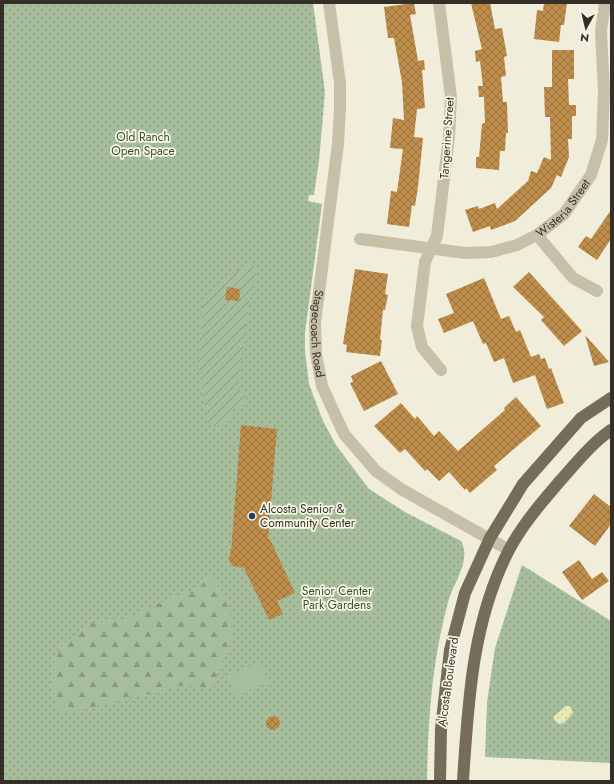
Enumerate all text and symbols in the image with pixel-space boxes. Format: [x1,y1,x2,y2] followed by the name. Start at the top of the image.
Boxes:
[566,8,606,48] north arrow
[579,29,590,46] text: N
[435,97,459,179] street label: Tangerine Street
[111,128,175,160] park label: Old Ranch Open Space
[532,175,595,242] street label: Wisteria Street
[306,289,329,379] street label: Stagecoach Road
[260,500,356,532] place label: Alcosta Senior & Community Center
[247,511,257,521] marker: Alcosta Senior & Community Center
[302,582,373,614] park label: Senior Center Park Gardens
[433,636,463,728] street label: Alcosta Boulevard

